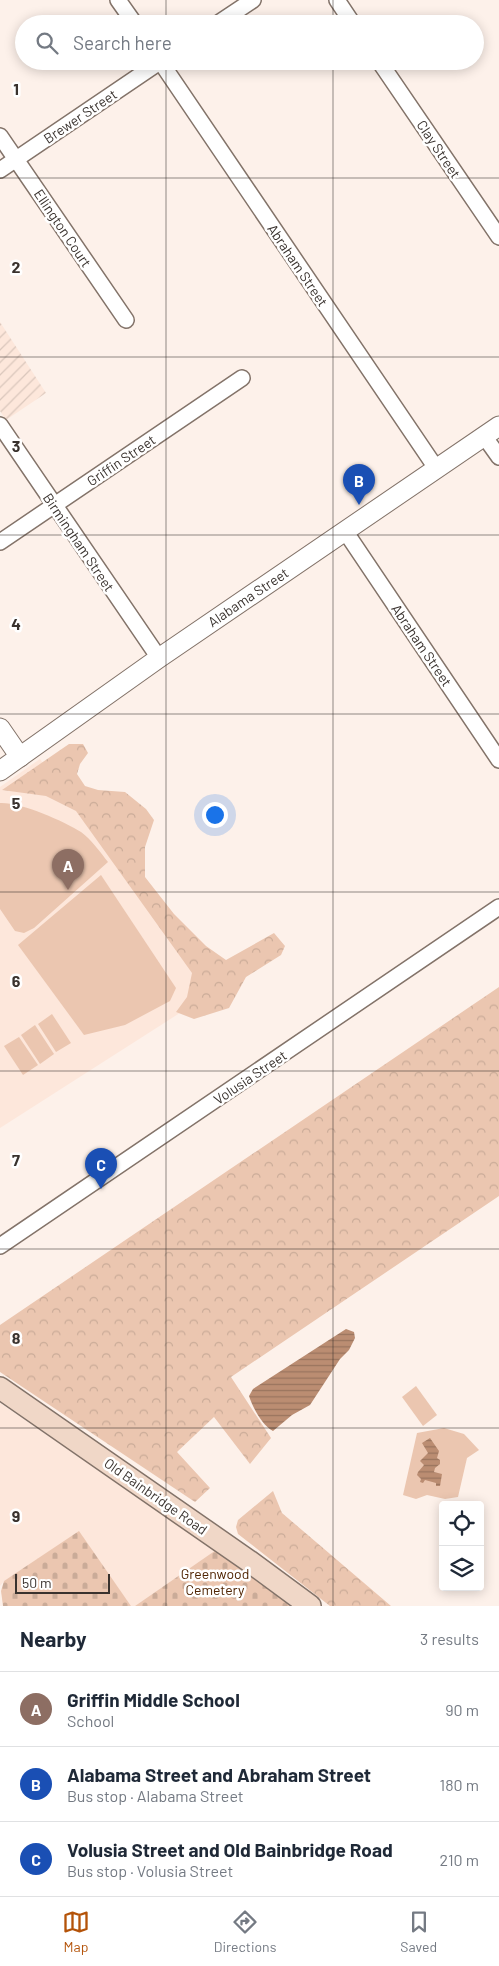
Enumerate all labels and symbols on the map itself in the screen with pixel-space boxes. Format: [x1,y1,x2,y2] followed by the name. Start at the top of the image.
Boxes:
[13,79,19,98] text: 1
[40,85,120,147] street label: Brewer Street
[413,117,465,181] street label: Clay Street
[31,186,95,270] street label: Ellington Court
[264,221,332,309] street label: Abraham Street
[12,257,21,276] text: 2
[84,431,158,489] street label: Griffin Street
[12,436,20,455] text: 3
[343,464,375,505] pin: B
[40,490,118,594] street label: Birmingham Street
[205,564,291,630] street label: Alabama Street
[388,601,456,689] street label: Abraham Street
[11,614,21,633] text: 4
[12,793,21,812] text: 5
[202,802,228,828] your location
[52,849,84,890] pin: A
[12,971,21,990] text: 6
[210,1046,290,1108] street label: Volusia Street
[85,1148,117,1189] pin: C
[12,1150,20,1169] text: 7
[12,1328,21,1347] text: 8
[101,1454,211,1538] street label: Old Bainbridge Road
[12,1506,20,1525] text: 9
[181,1565,249,1598] park label: Greenwood Cemetery
[15,1571,110,1594] scale bar

